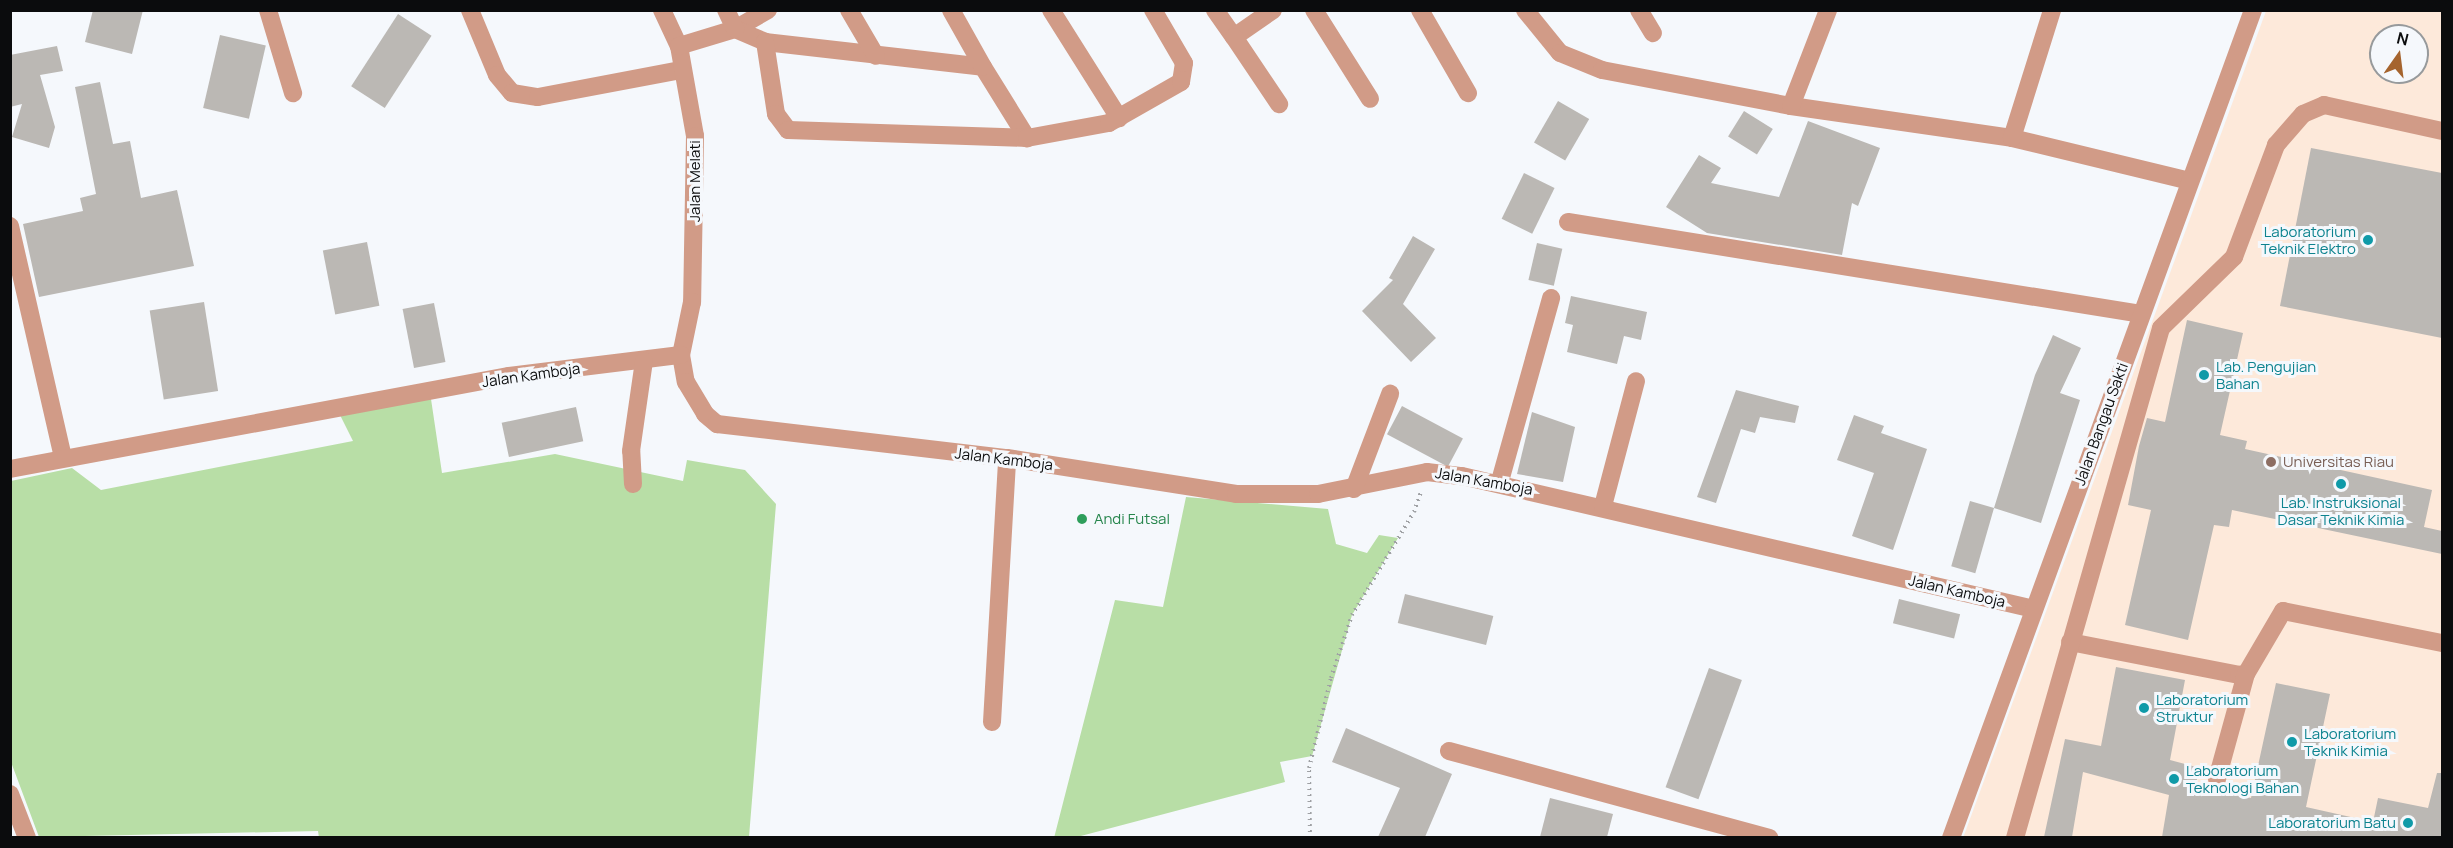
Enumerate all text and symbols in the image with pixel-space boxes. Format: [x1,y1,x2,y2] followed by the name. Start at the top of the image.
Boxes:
[2369,24,2429,84] north arrow
[2395,26,2411,51] text: N
[686,140,704,222] street label: Jalan Melati
[2261,222,2356,257] place label: Laboratorium Teknik Elektro
[2361,233,2375,247] marker: Laboratorium Teknik Elektro
[2216,357,2316,392] place label: Lab. Pengujian Bahan
[481,359,581,391] street label: Jalan Kamboja
[2070,360,2132,488] street label: Jalan Bangau Sakti
[2197,368,2211,382] marker: Lab. Pengujian Bahan
[954,444,1054,474] street label: Jalan Kamboja
[2283,453,2394,471] place label: Universitas Riau
[2264,455,2278,469] marker: Universitas Riau
[1434,464,1534,498] street label: Jalan Kamboja
[2334,477,2348,491] marker: Lab. Instruksional Dasar Teknik Kimia
[2278,493,2404,528] place label: Lab. Instruksional Dasar Teknik Kimia
[1094,510,1170,528] place label: Andi Futsal
[1075,512,1089,526] marker: Andi Futsal
[1907,571,2007,611] street label: Jalan Kamboja
[2156,690,2248,725] place label: Laboratorium Struktur
[2137,701,2151,715] marker: Laboratorium Struktur
[2304,724,2396,759] place label: Laboratorium Teknik Kimia
[2285,735,2299,749] marker: Laboratorium Teknik Kimia
[2186,761,2299,796] place label: Laboratorium Teknologi Bahan
[2167,772,2181,786] marker: Laboratorium Teknologi Bahan
[2268,814,2396,832] place label: Laboratorium Batu
[2401,816,2415,830] marker: Laboratorium Batu

